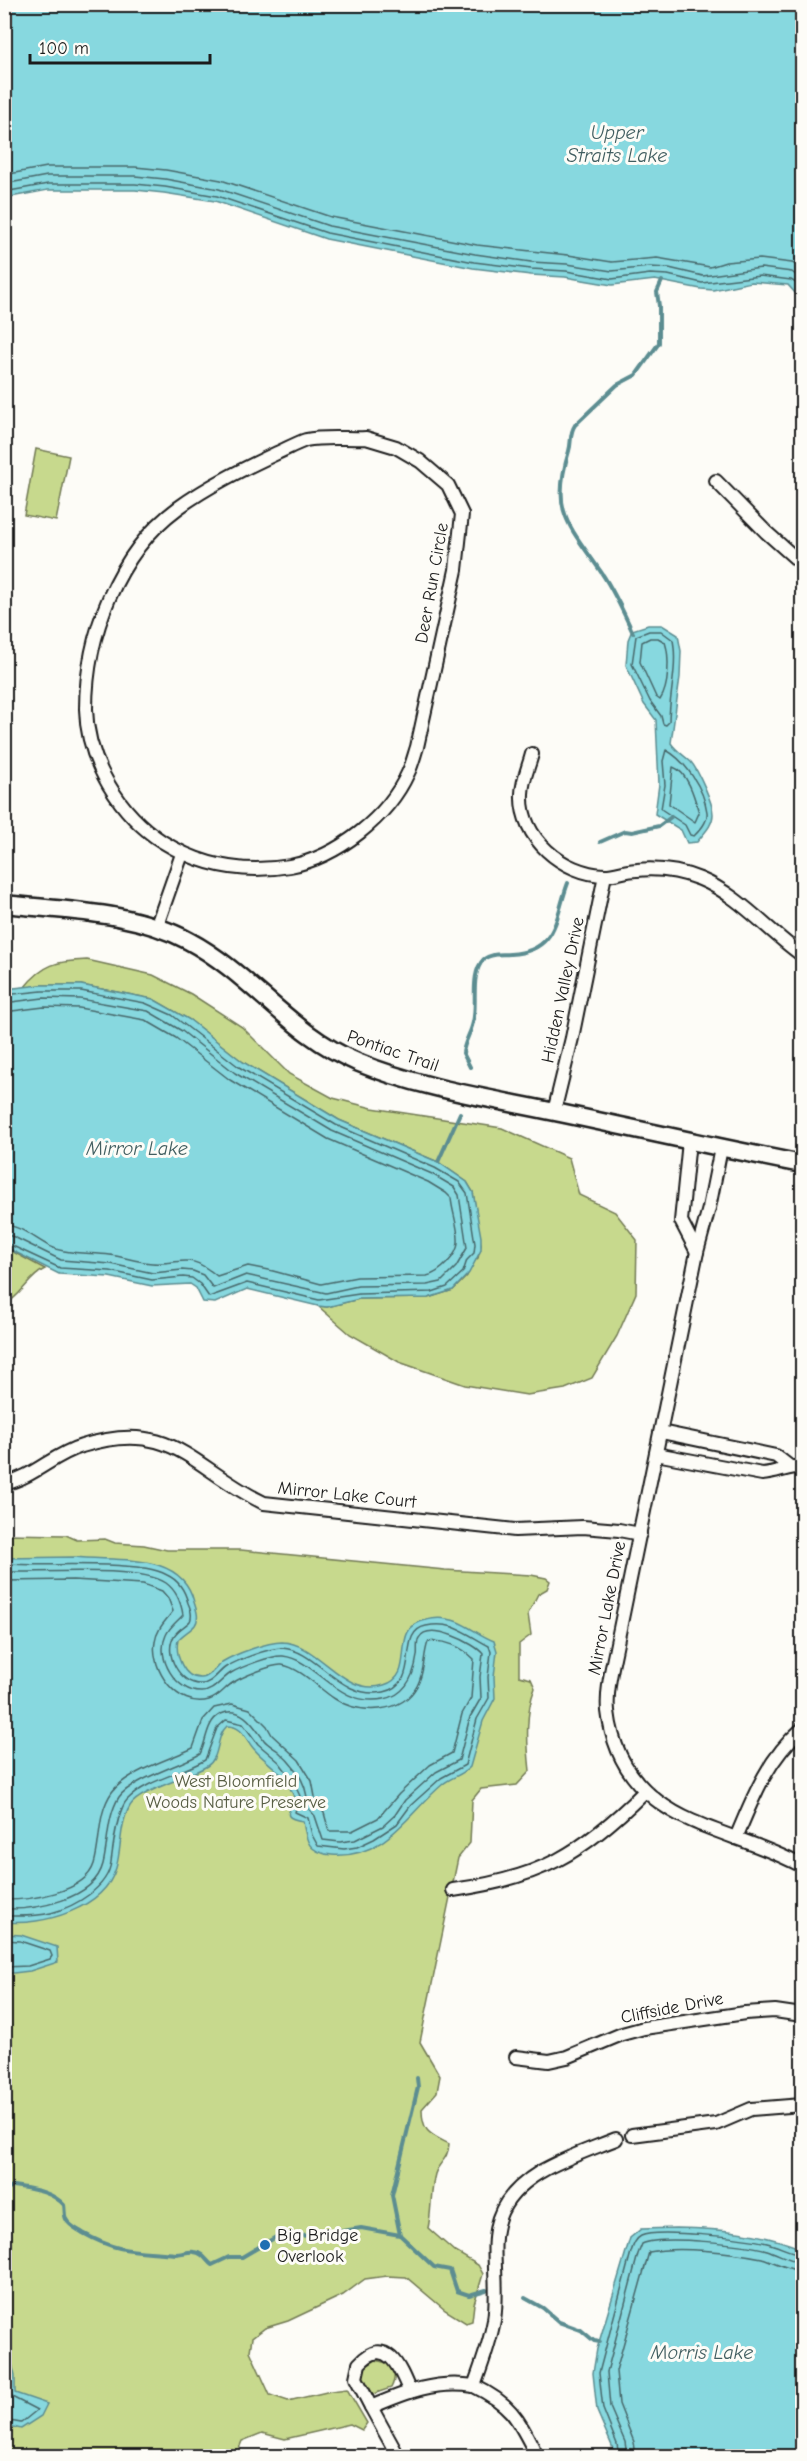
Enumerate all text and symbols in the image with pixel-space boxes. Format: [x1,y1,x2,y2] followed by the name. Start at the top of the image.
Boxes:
[30,27,210,65] scale bar
[39,38,89,59] text: 100 m
[567,121,667,167] water label: Upper Straits Lake
[411,521,453,645] street label: Deer Run Circle
[537,915,589,1065] street label: Hidden Valley Drive
[344,1026,442,1076] street label: Pontiac Trail
[85,1137,188,1160] water label: Mirror Lake
[277,1477,418,1513] street label: Mirror Lake Court
[584,1539,630,1677] street label: Mirror Lake Drive
[146,1771,326,1813] park label: West Bloomfield Woods Nature Preserve
[619,1988,725,2028] street label: Cliffside Drive
[277,2225,358,2267] place label: Big Bridge Overlook
[258,2238,272,2252] marker: Big Bridge Overlook
[650,2341,753,2364] water label: Morris Lake

